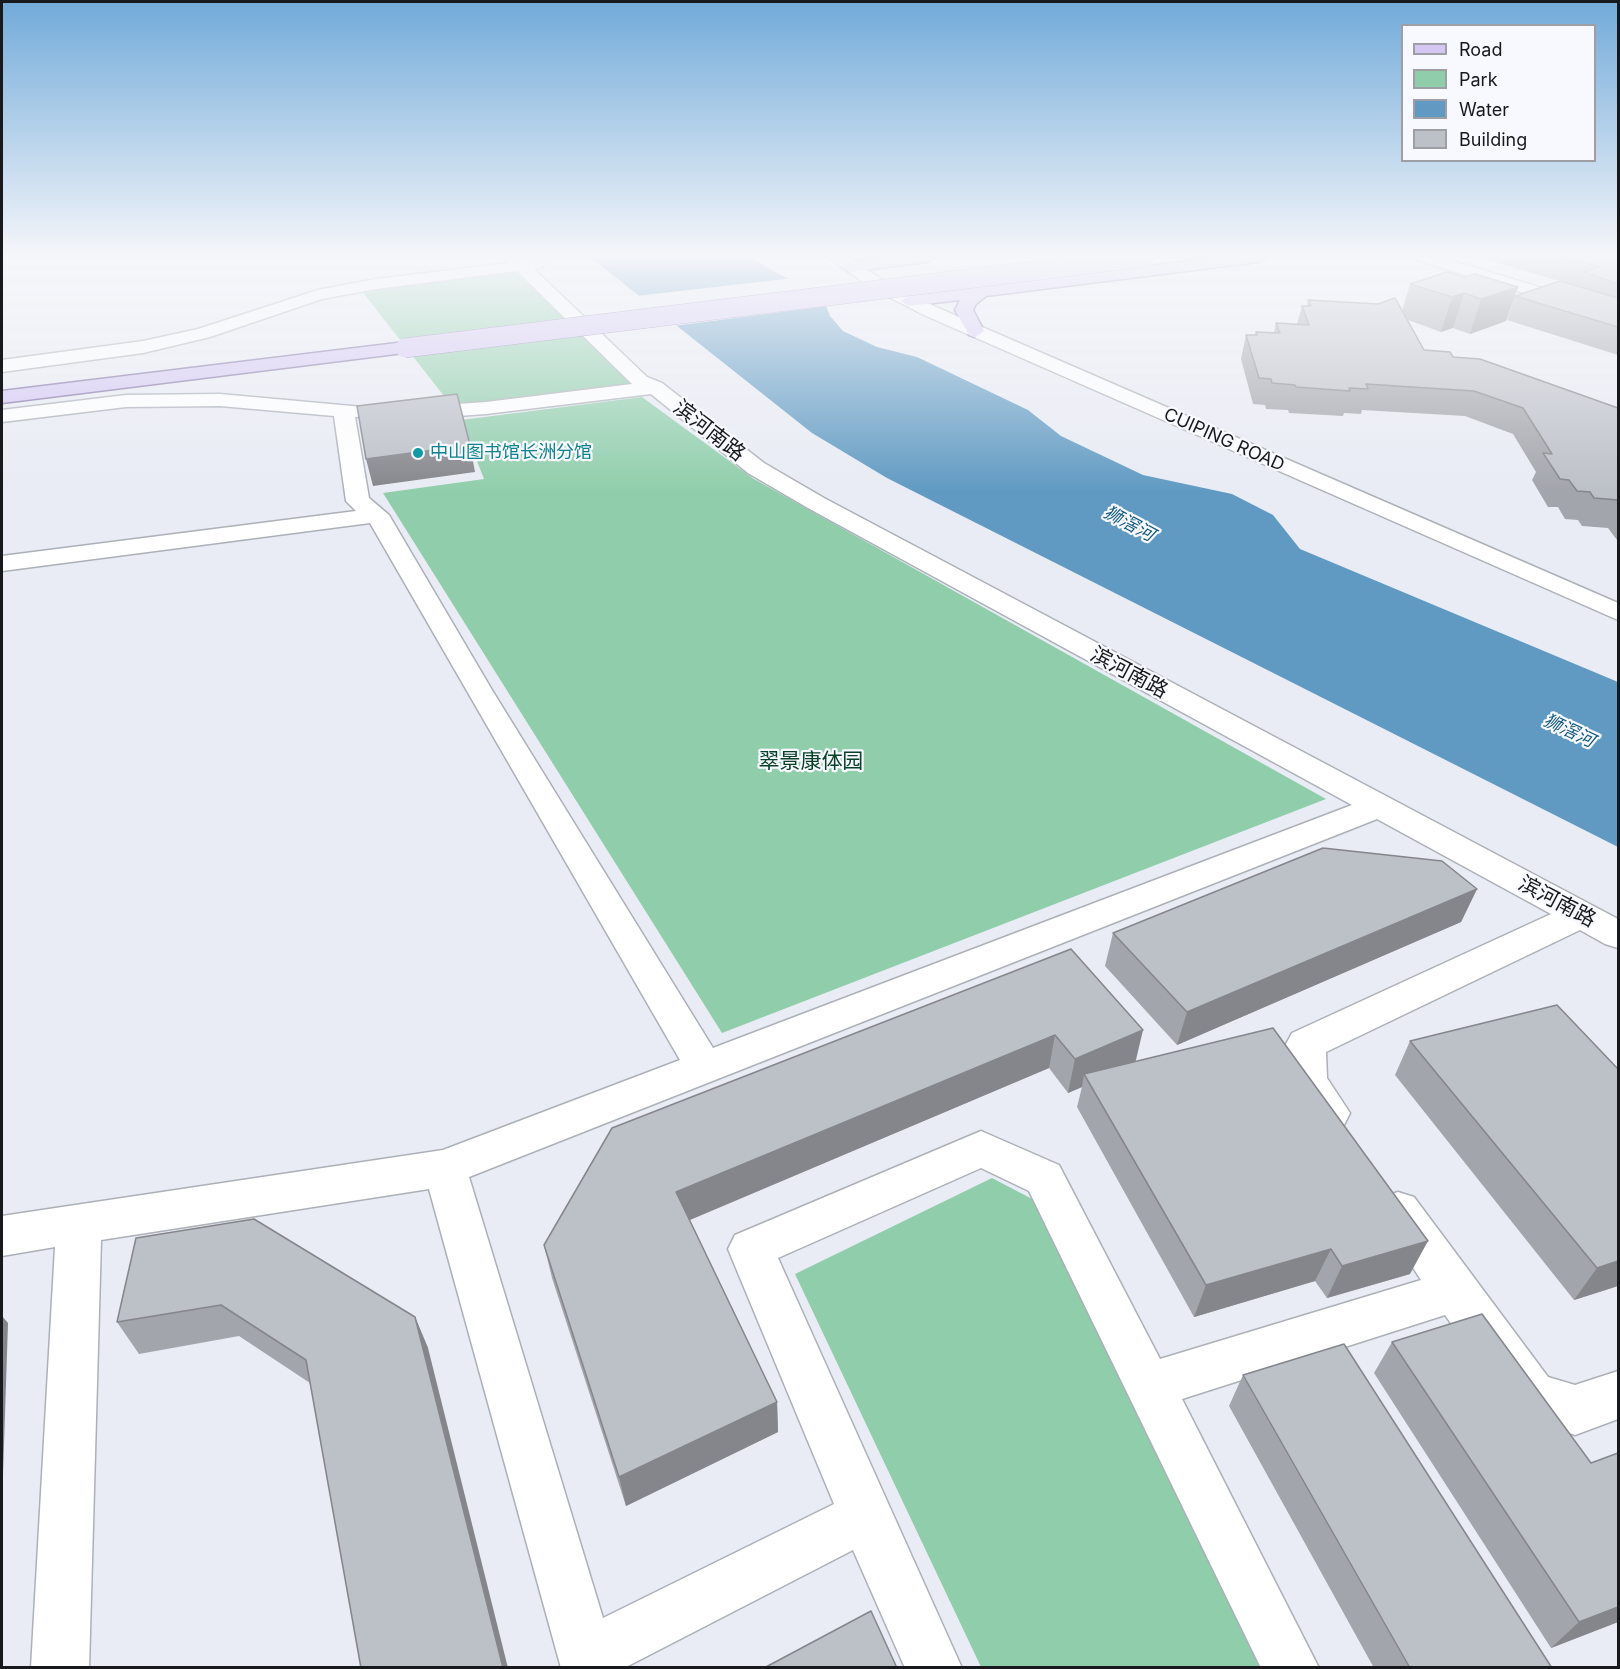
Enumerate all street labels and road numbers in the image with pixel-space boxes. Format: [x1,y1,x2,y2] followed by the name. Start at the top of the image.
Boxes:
[668,395,750,467] street label: 滨河南路
[1160,404,1288,476] street label: CUIPING ROAD
[1086,642,1172,704] street label: 滨河南路
[1514,871,1600,933] street label: 滨河南路

